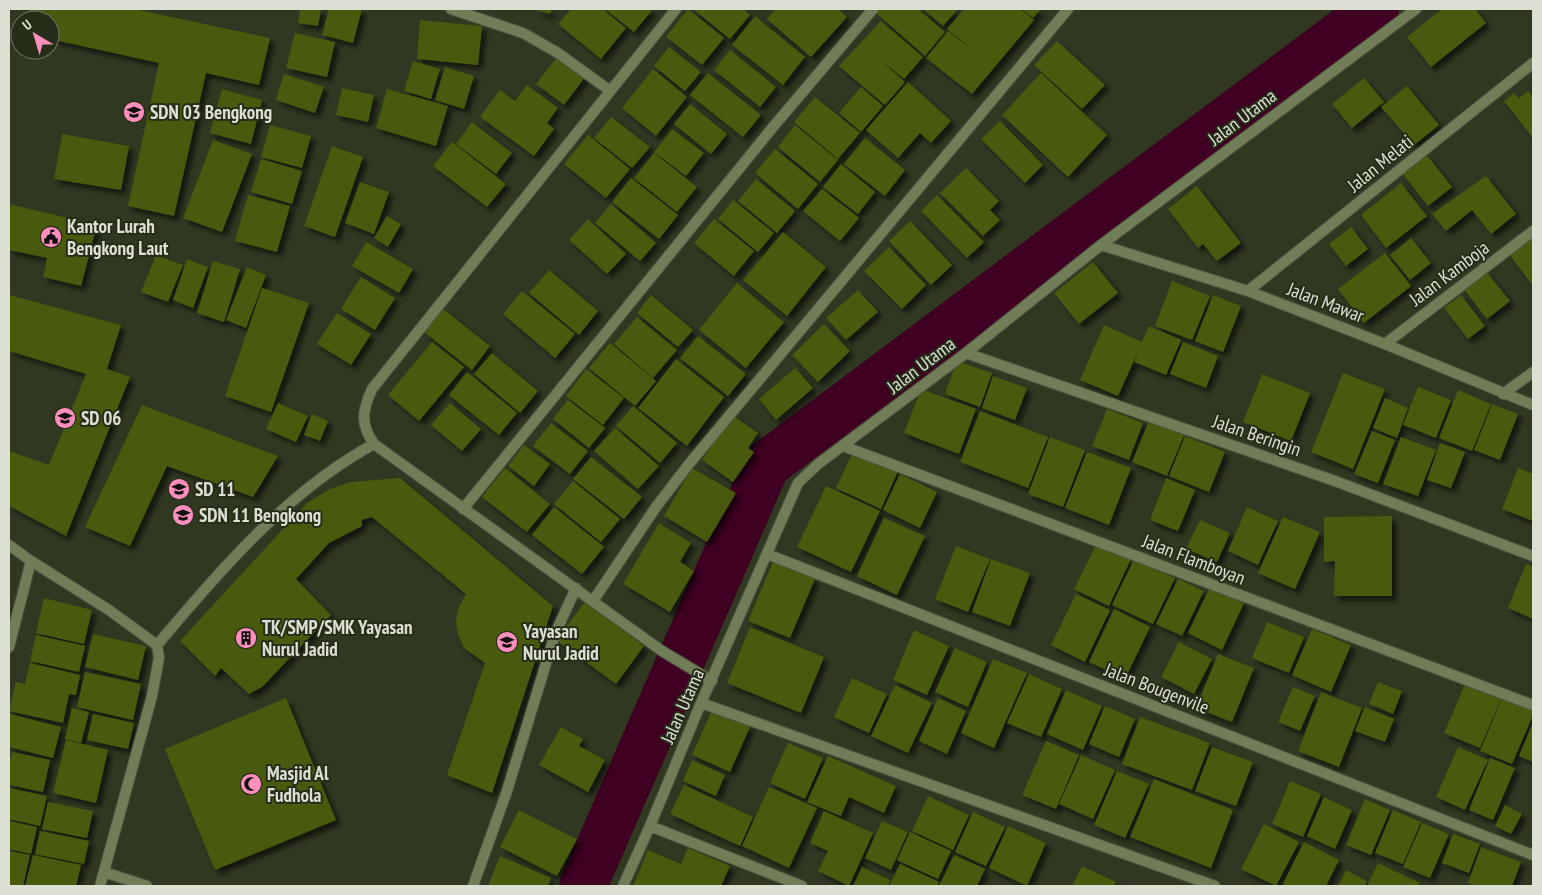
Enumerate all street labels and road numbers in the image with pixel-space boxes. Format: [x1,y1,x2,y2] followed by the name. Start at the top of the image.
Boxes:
[1202,84,1281,151] street label: Jalan Utama
[1341,129,1418,197] street label: Jalan Melati
[1404,235,1494,311] street label: Jalan Kamboja
[1283,276,1369,328] street label: Jalan Mawar
[881,332,960,399] street label: Jalan Utama
[1209,408,1304,461] street label: Jalan Beringin
[1138,528,1249,590] street label: Jalan Flamboyan
[1100,657,1213,719] street label: Jalan Bougenvile
[655,665,709,748] street label: Jalan Utama

